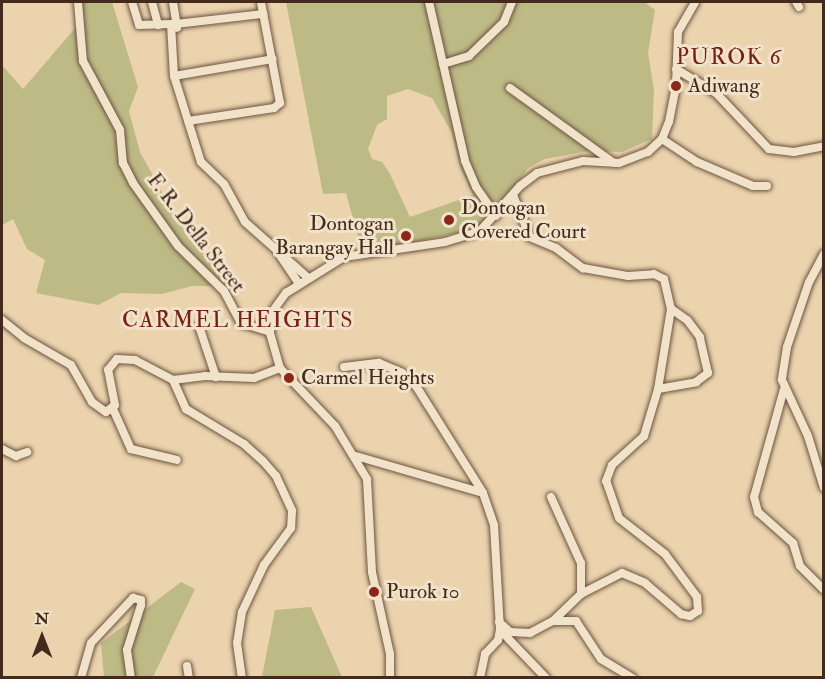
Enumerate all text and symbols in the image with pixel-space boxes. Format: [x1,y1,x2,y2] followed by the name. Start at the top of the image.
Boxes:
[676,45,782,71] district label: PUROK 6
[688,73,760,99] place label: Adiwang
[669,79,683,93] marker: Adiwang
[141,168,251,298] street label: F. R. Della Street
[461,195,586,245] place label: Dontogan Covered Court
[275,211,394,261] place label: Dontogan Barangay Hall
[442,213,456,227] marker: Dontogan Covered Court
[399,229,413,243] marker: Dontogan Barangay Hall
[122,308,354,334] district label: CARMEL HEIGHTS
[301,365,434,391] place label: Carmel Heights
[282,371,296,385] marker: Carmel Heights
[386,579,460,605] place label: Purok 10
[367,585,381,599] marker: Purok 10
[12,607,72,667] north arrow
[35,609,49,629] text: N

